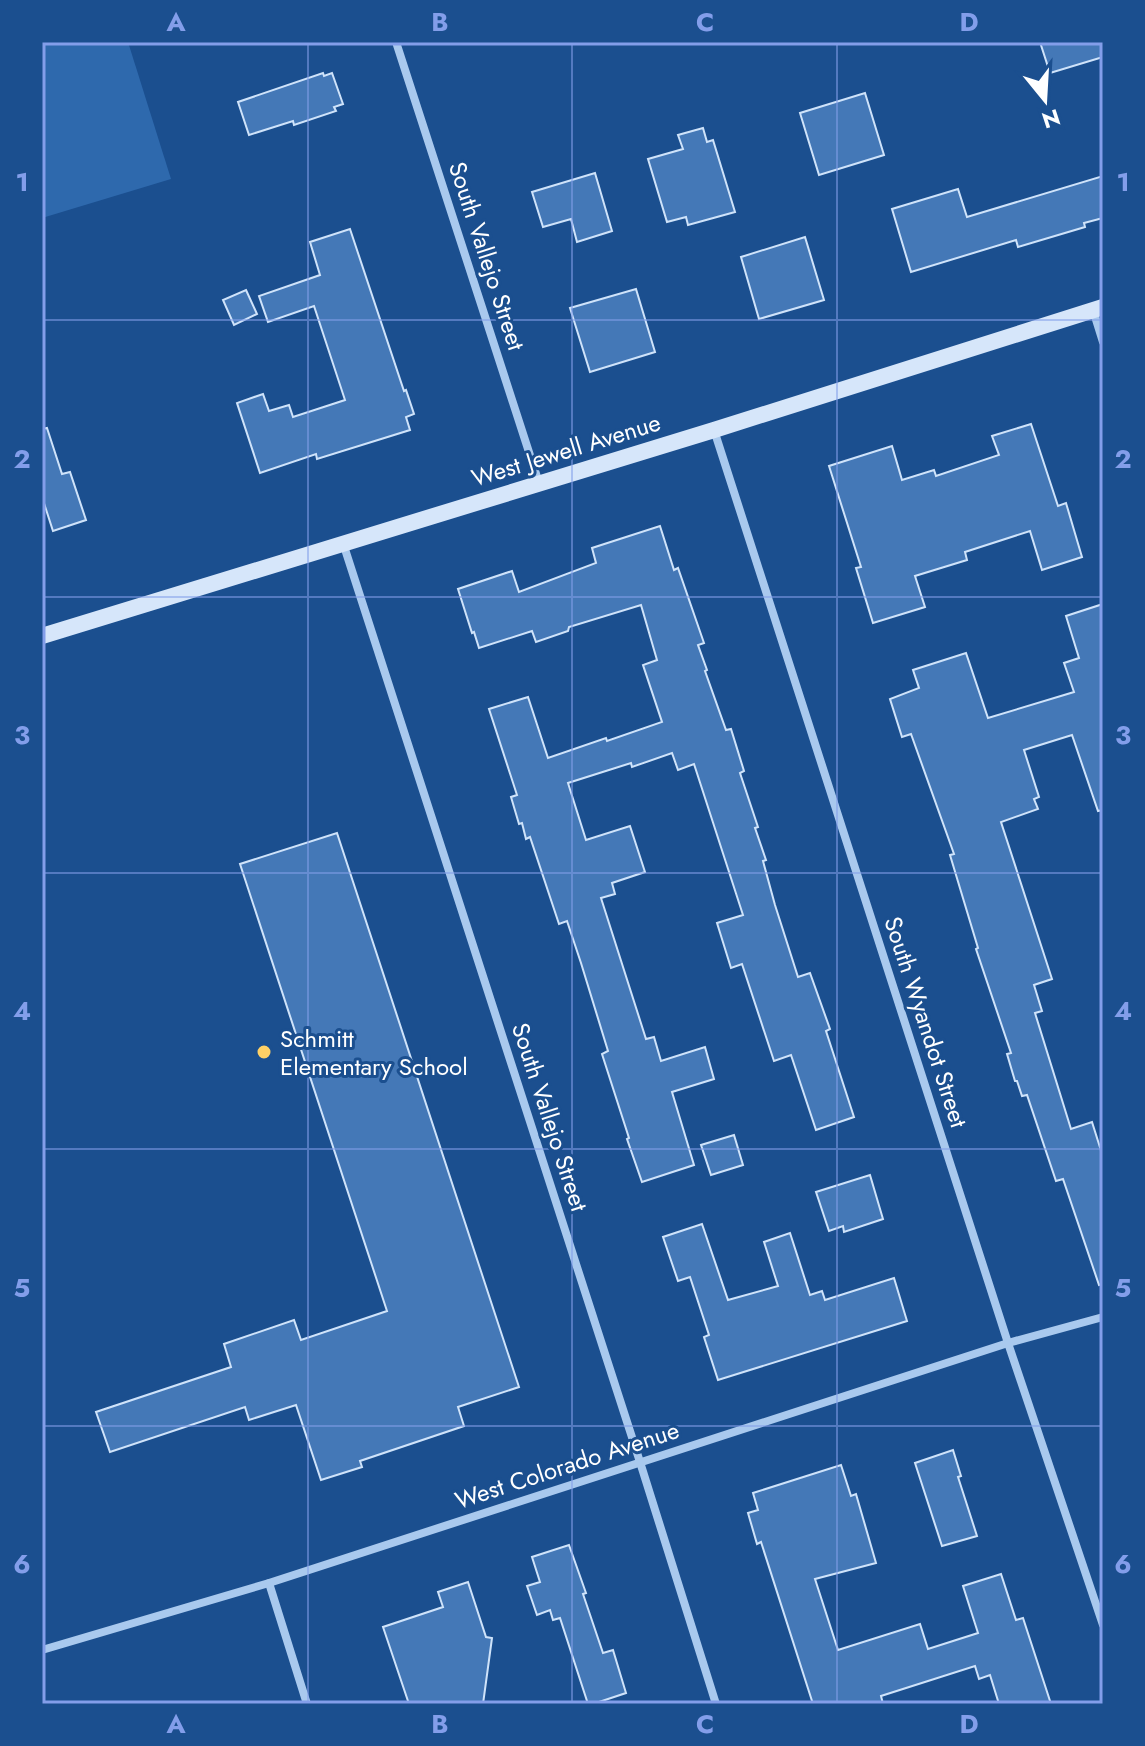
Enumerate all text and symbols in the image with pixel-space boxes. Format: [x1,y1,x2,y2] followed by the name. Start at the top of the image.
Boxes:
[165,3,186,41] text: A
[431,3,449,41] text: B
[696,3,714,41] text: C
[959,3,979,41] text: D
[1005,60,1085,140] north arrow
[1038,101,1064,137] text: N
[440,157,534,355] street label: South Vallejo Street
[15,163,29,201] text: 1
[1116,163,1130,201] text: 1
[467,405,665,495] street label: West Jewell Avenue
[13,440,31,478] text: 2
[1114,440,1132,478] text: 2
[14,716,30,754] text: 3
[1115,716,1131,754] text: 3
[875,912,977,1132] street label: South Wyandot Street
[13,992,31,1030] text: 4
[1114,992,1132,1030] text: 4
[503,1018,597,1216] street label: South Vallejo Street
[280,1021,468,1084] place label: Schmitt Elementary School
[255,1043,273,1061] marker: Schmitt Elementary School
[14,1269,30,1307] text: 5
[1115,1269,1131,1307] text: 5
[451,1412,683,1518] street label: West Colorado Avenue
[13,1545,31,1583] text: 6
[1114,1545,1132,1583] text: 6
[165,1705,186,1743] text: A
[431,1705,449,1743] text: B
[696,1705,714,1743] text: C
[959,1705,979,1743] text: D

